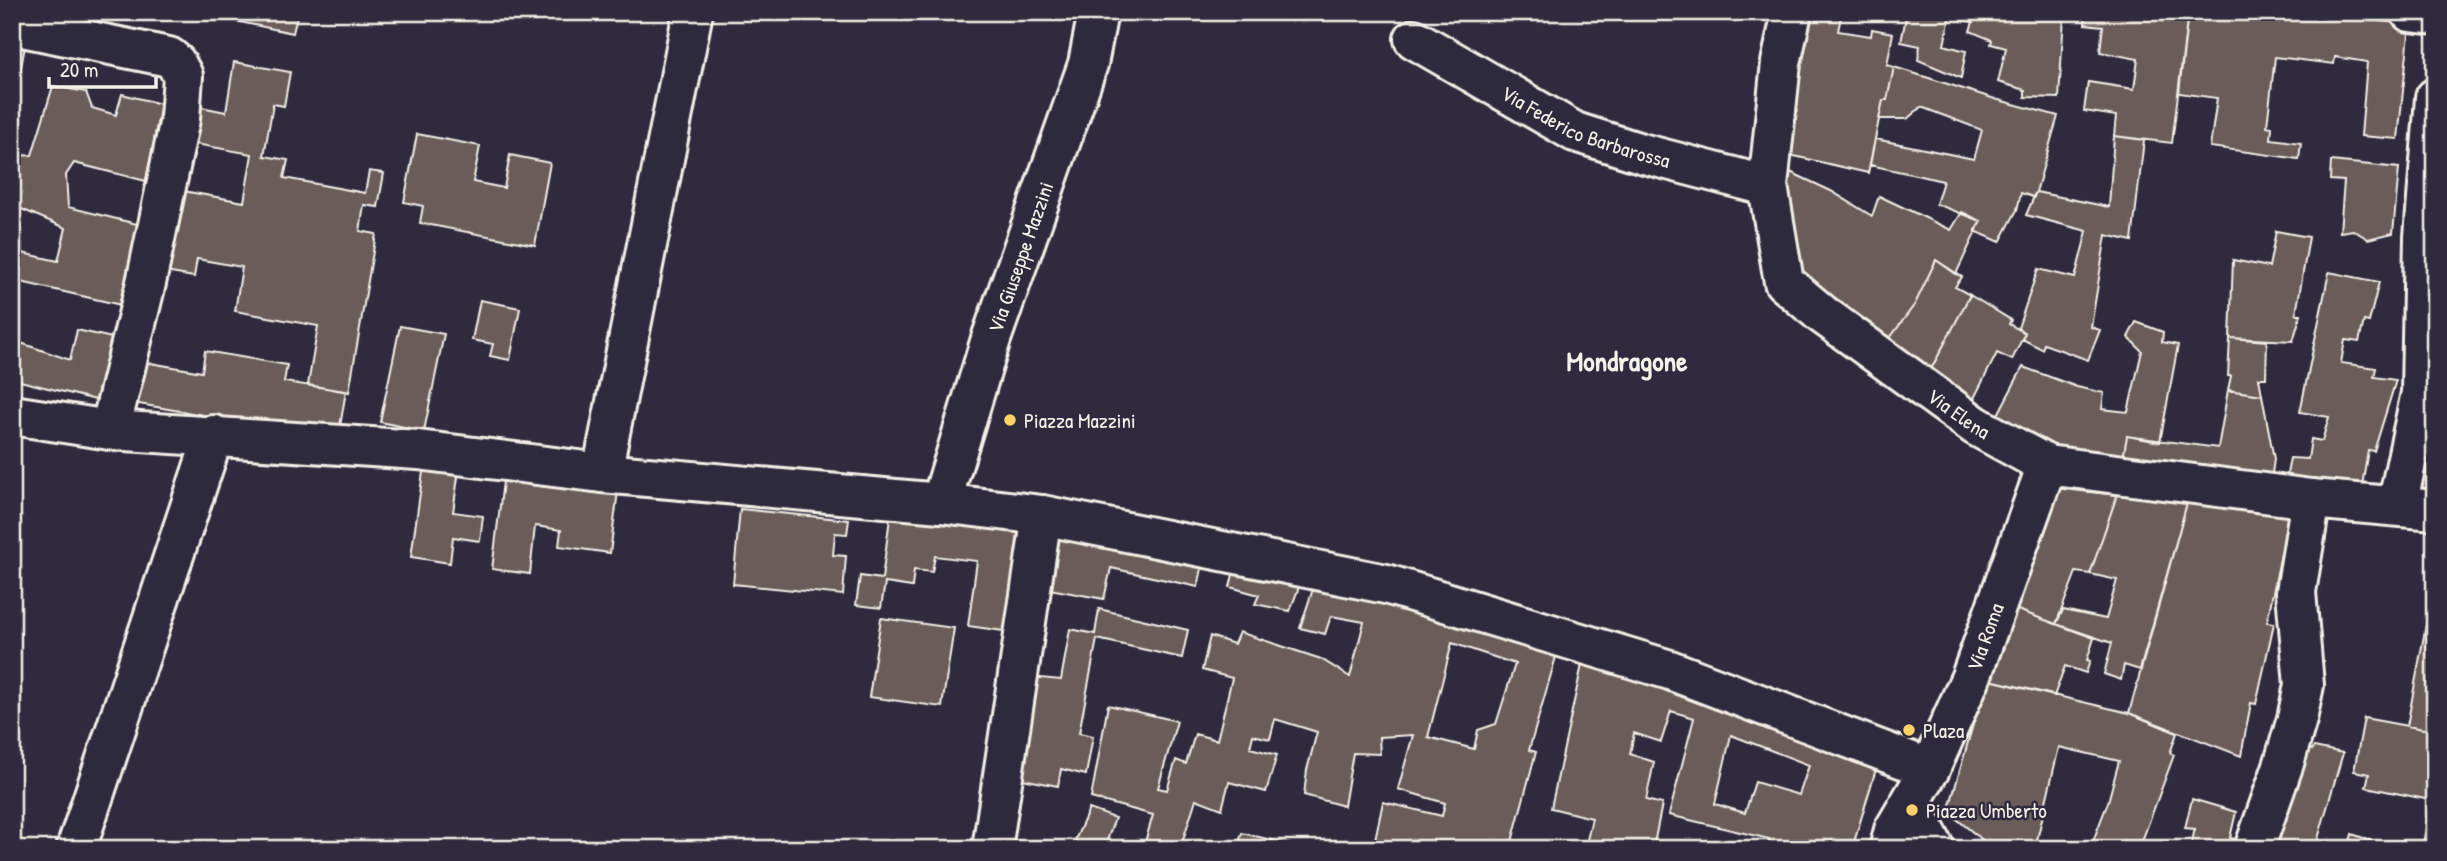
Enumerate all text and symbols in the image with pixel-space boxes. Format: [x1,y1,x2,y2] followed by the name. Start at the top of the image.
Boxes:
[49,46,156,90] scale bar
[60,55,98,84] text: 20 m
[1496,78,1673,174] street label: Via Federico Barbarossa
[980,178,1060,336] street label: Via Giuseppe Mazzini
[1567,342,1688,381] district label: Mondragone
[1922,381,1995,445] street label: Via Elena
[1024,406,1136,435] place label: Piazza Mazzini
[1002,412,1018,428] marker: Piazza Mazzini
[1959,599,2011,675] street label: Via Roma
[1923,716,1964,745] place label: Plaza
[1901,722,1917,738] marker: Plaza
[1926,796,2047,825] place label: Piazza Umberto
[1904,802,1920,818] marker: Piazza Umberto

